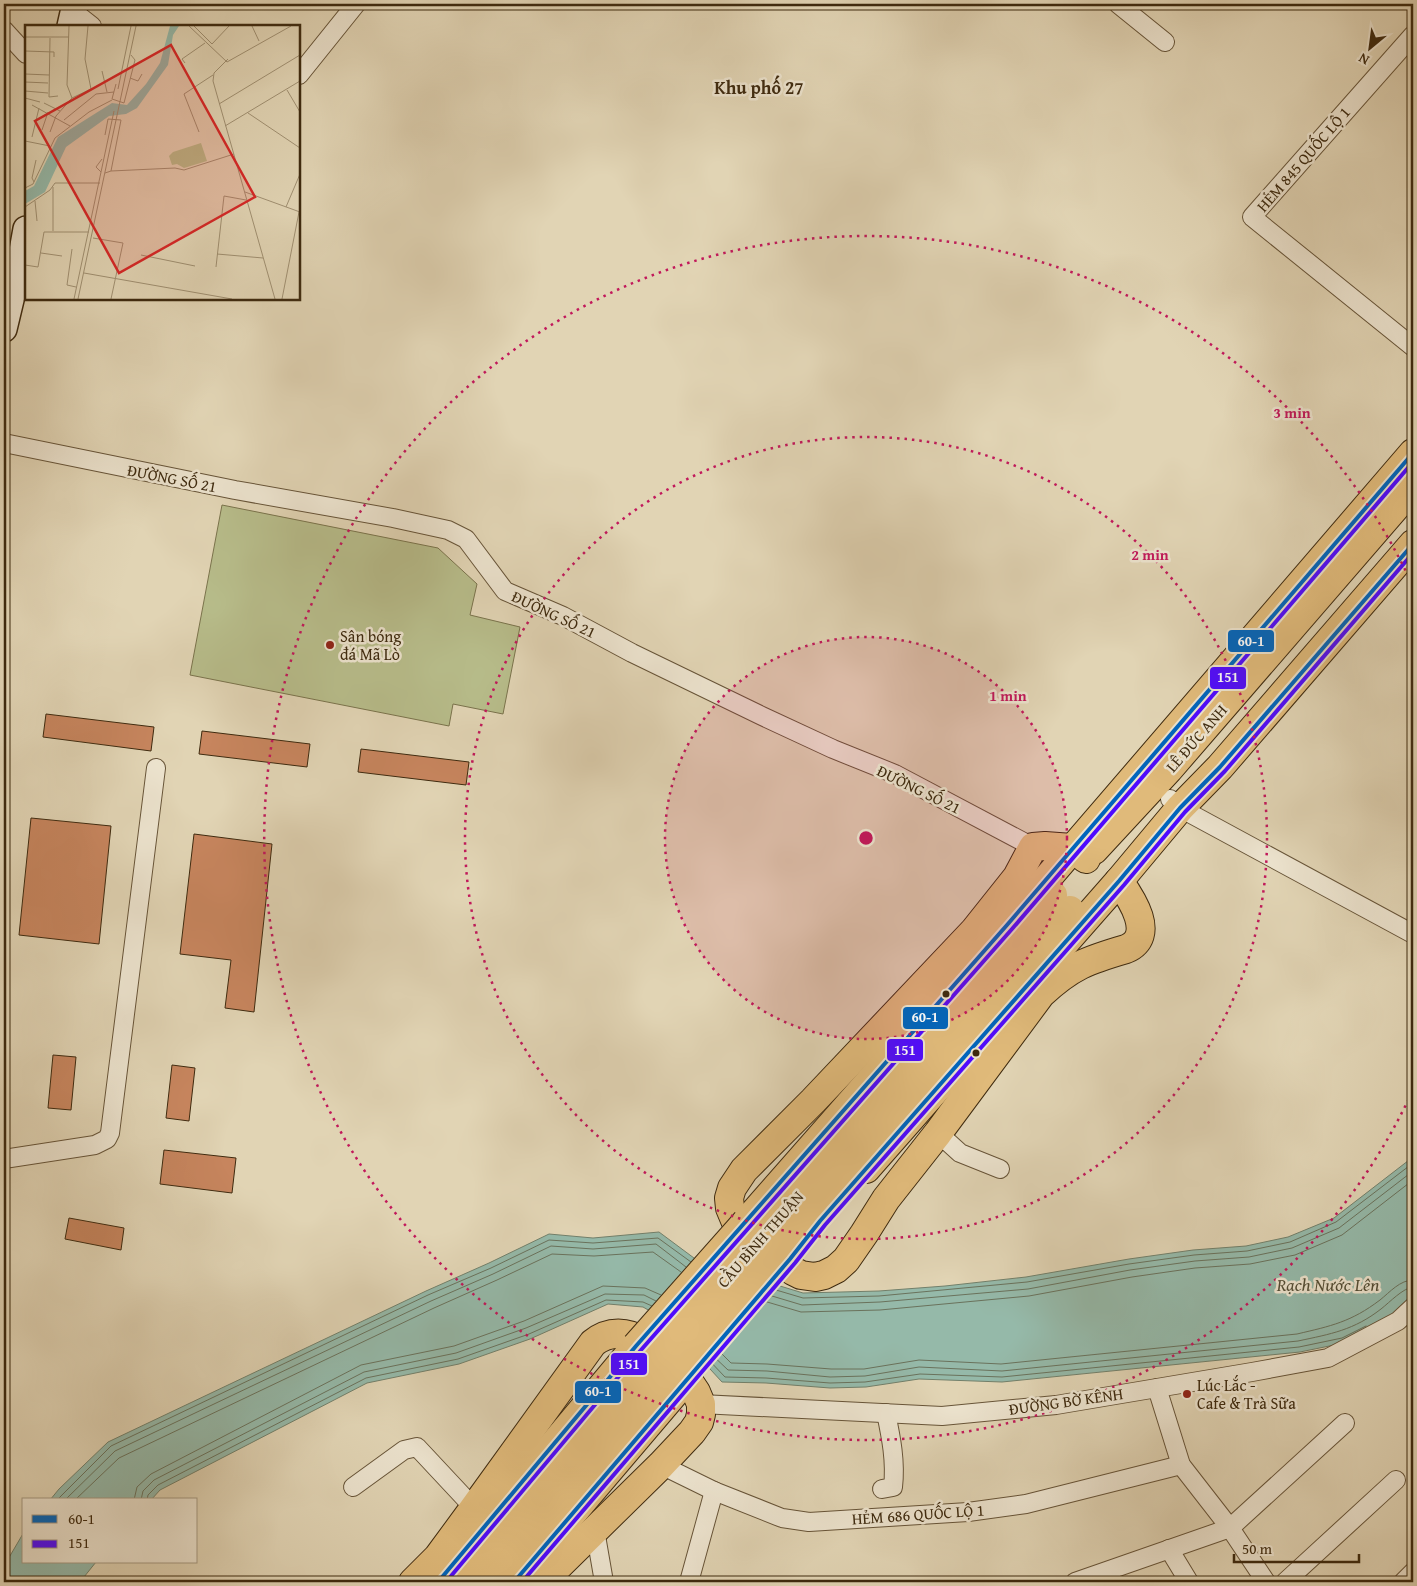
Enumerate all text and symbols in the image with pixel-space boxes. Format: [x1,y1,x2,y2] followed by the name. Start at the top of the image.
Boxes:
[1344,22,1394,72] north arrow
[25,25,300,300] inset map
[1354,48,1373,70] text: N
[714,74,804,101] district label: Khu phố 27
[1250,100,1356,217] street label: HẺM 845 QUỐC LỘ 1
[1273,402,1311,423] text: 3 min
[125,457,219,498] street label: ĐƯỜNG SỐ 21
[1131,544,1169,565] text: 2 min
[508,583,601,644] street label: ĐƯỜNG SỐ 21
[340,624,401,666] place label: Sân bóng đá Mã Lò
[1227,629,1275,653] line badge: 60-1
[1238,631,1264,651] text: 60-1
[324,639,336,651] marker: Sân bóng đá Mã Lò
[1209,666,1247,690] line badge: 151
[1217,667,1239,687] text: 151
[989,685,1027,706] text: 1 min
[1160,698,1233,777] street label: LÊ ĐỨC ANH
[873,757,965,820] street label: ĐƯỜNG SỐ 21
[857,829,875,847] centre of rings
[941,989,951,999] unlabelled marker
[902,1006,949,1030] line badge: 60-1
[912,1007,938,1027] text: 60-1
[886,1038,924,1062] line badge: 151
[894,1040,916,1060] text: 151
[971,1048,981,1058] unlabelled marker
[710,1184,809,1293] street label: CẦU BÌNH THUẬN
[1276,1271,1379,1298] water label: Rạch Nước Lên
[610,1352,648,1376] line badge: 151
[618,1354,640,1374] text: 151
[1197,1373,1296,1415] place label: Lúc Lắc - Cafe & Trà Sữa
[574,1380,622,1404] line badge: 60-1
[585,1381,611,1401] text: 60-1
[1007,1381,1125,1421] street label: ĐƯỜNG BỜ KÊNH
[1181,1388,1193,1400] marker: Lúc Lắc - Cafe & Trà Sữa
[851,1496,985,1531] street label: HẺM 686 QUỐC LỘ 1
[22,1498,198,1564] legend
[68,1508,95,1529] text: 60-1
[1234,1531,1360,1563] scale bar
[68,1532,90,1553] text: 151
[1242,1538,1273,1559] text: 50 m

